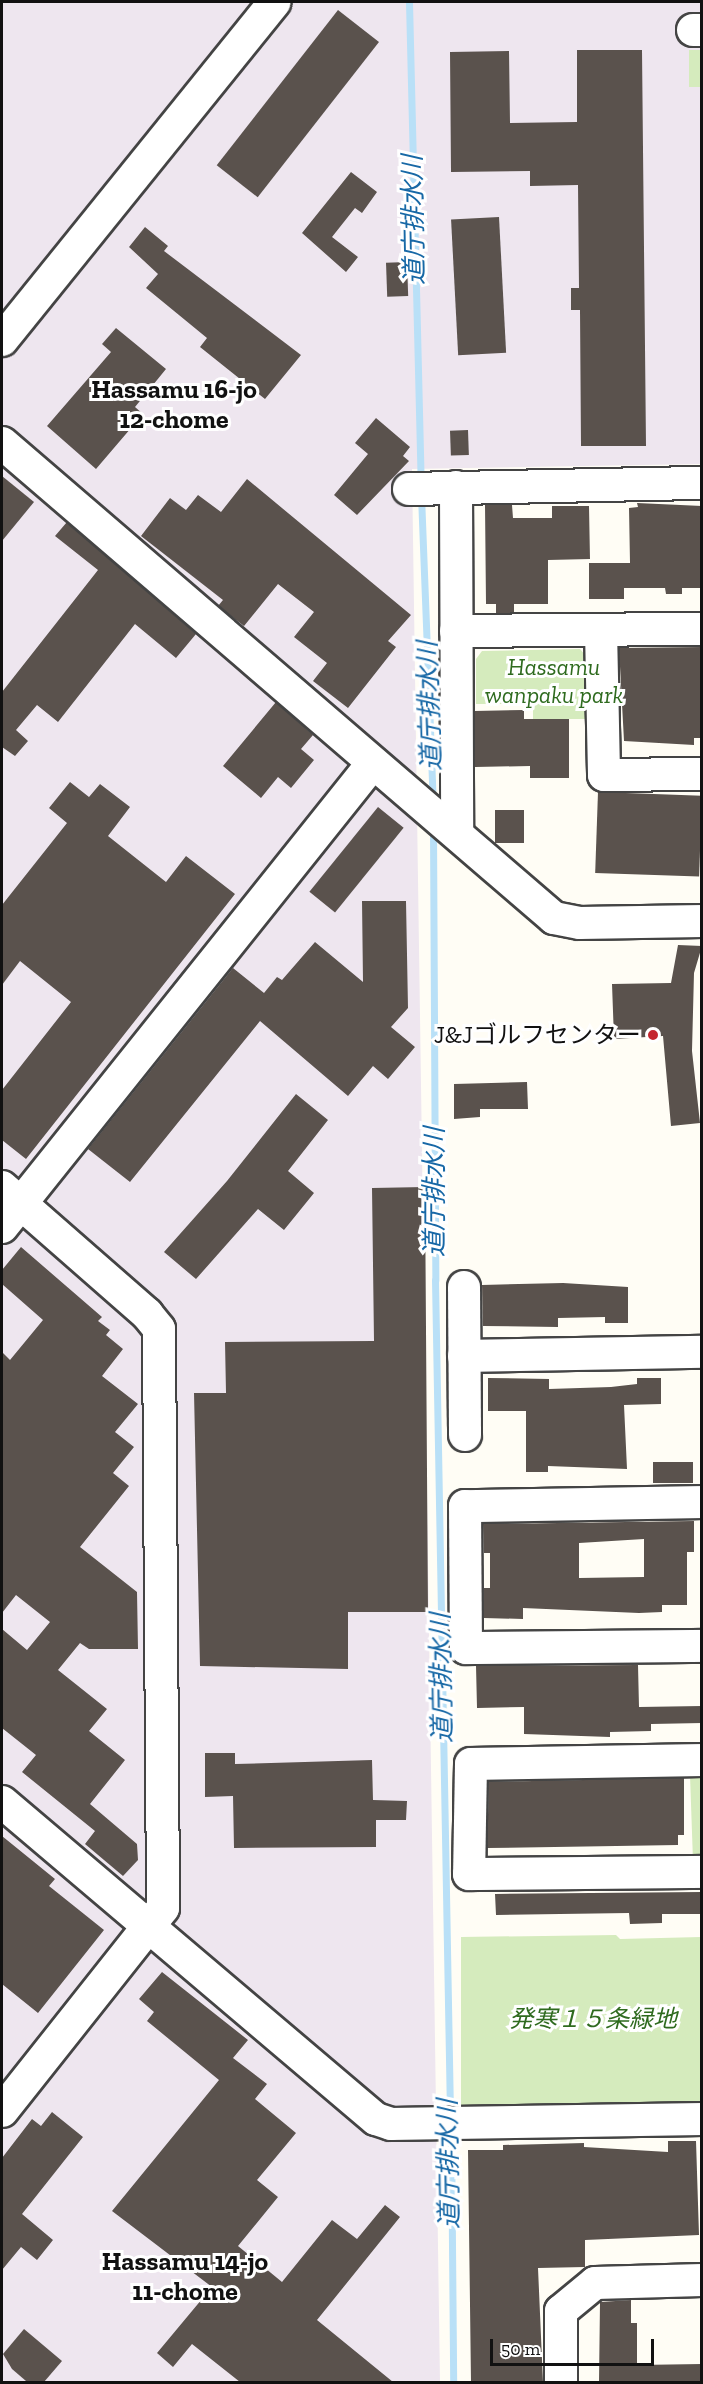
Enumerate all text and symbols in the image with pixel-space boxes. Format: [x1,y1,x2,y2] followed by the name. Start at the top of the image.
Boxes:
[397,155,431,285] water label: 道庁排水川
[91,374,257,436] district label: Hassamu 16-jo 12-chome
[412,640,448,772] water label: 道庁排水川
[485,653,623,709] park label: Hassamu wanpaku park
[434,1021,641,1049] place label: J&Jゴルフセンター
[646,1028,660,1042] marker: J&Jゴルフセンター
[419,1127,451,1257] water label: 道庁排水川
[425,1613,459,1743] water label: 道庁排水川
[509,2005,677,2033] park label: 発寒１５条緑地
[432,2099,466,2229] water label: 道庁排水川
[102,2246,268,2308] district label: Hassamu 14-jo 11-chome
[493,2327,656,2365] scale bar
[501,2338,540,2360] text: 50 m

